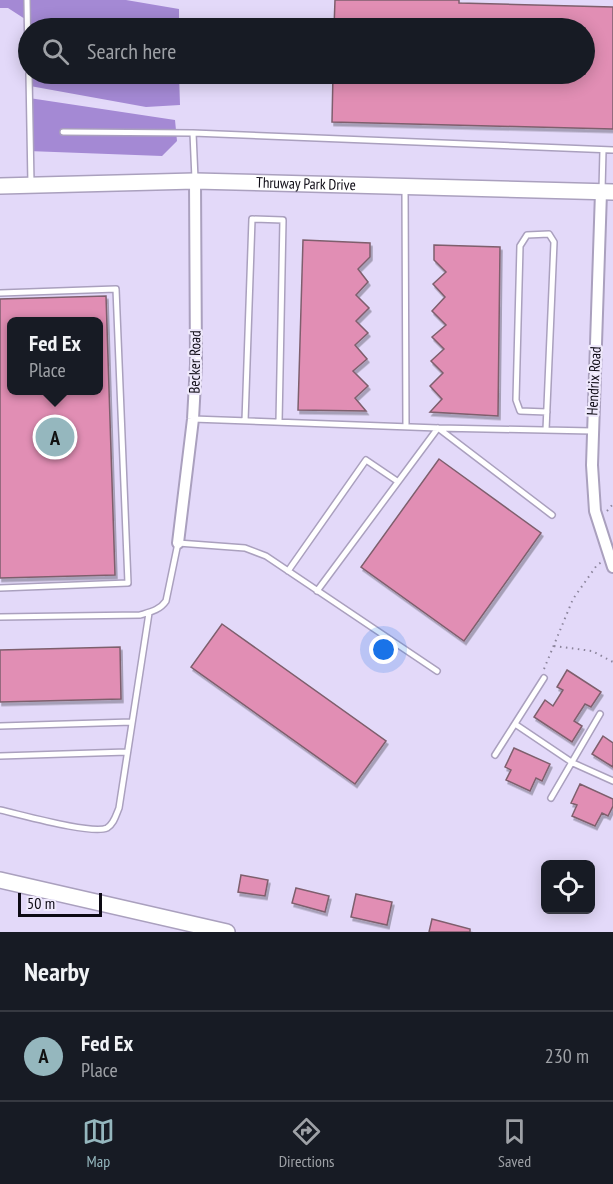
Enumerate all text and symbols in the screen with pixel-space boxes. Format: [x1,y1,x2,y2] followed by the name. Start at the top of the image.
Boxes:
[18,18,595,84] search box
[39,35,72,68] icon: search
[87,37,176,65] text: Search here
[256,173,356,194] street label: Thruway Park Drive
[7,317,103,395] popup
[29,329,81,357] text: Fed Ex
[184,330,205,394] street label: Becker Road
[582,346,605,416] street label: Hendrix Road
[29,357,66,383] text: Place
[36,414,74,460] pin: A
[369,635,398,664] your location
[541,860,595,914] map controls
[541,860,595,914] button: locate
[18,890,102,918] scale bar
[27,893,55,913] text: 50 m
[24,955,89,988] text: Nearby
[81,1029,133,1057] text: Fed Ex
[38,1043,49,1069] text: A
[545,1043,589,1069] text: 230 m
[81,1057,118,1083] text: Place
[82,1115,115,1171] tab: Map
[279,1115,334,1171] tab: Directions
[498,1115,531,1171] tab: Saved

